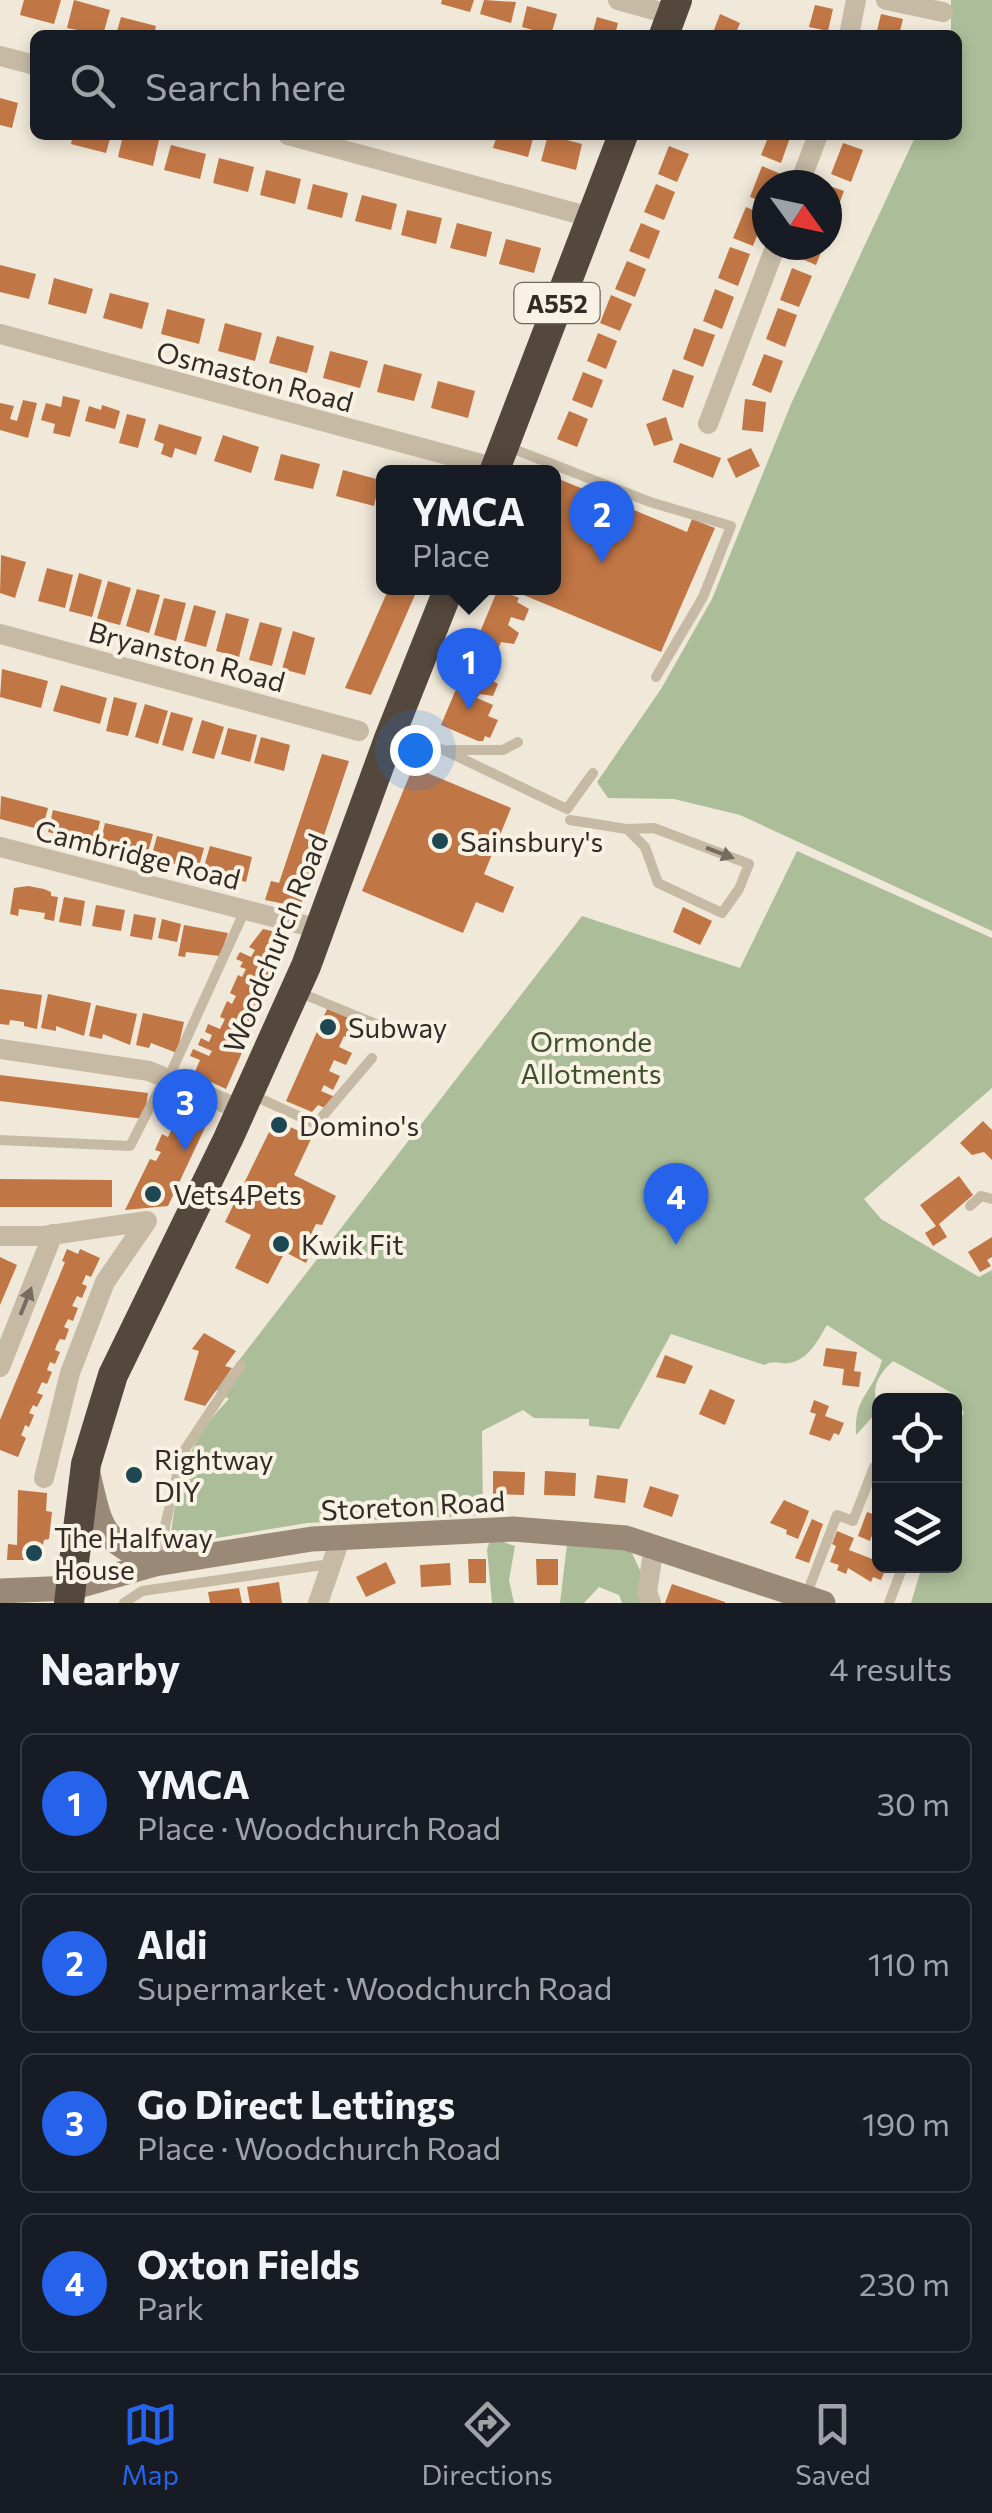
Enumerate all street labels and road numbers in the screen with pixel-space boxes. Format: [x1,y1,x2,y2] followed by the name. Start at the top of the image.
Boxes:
[514,283,600,323] road number: A552
[153,333,357,419] street label: Osmaston Road
[85,613,289,699] street label: Bryanston Road
[32,812,244,896] street label: Cambridge Road
[216,829,334,1057] street label: Woodchurch Road
[320,1483,506,1527] street label: Storeton Road

